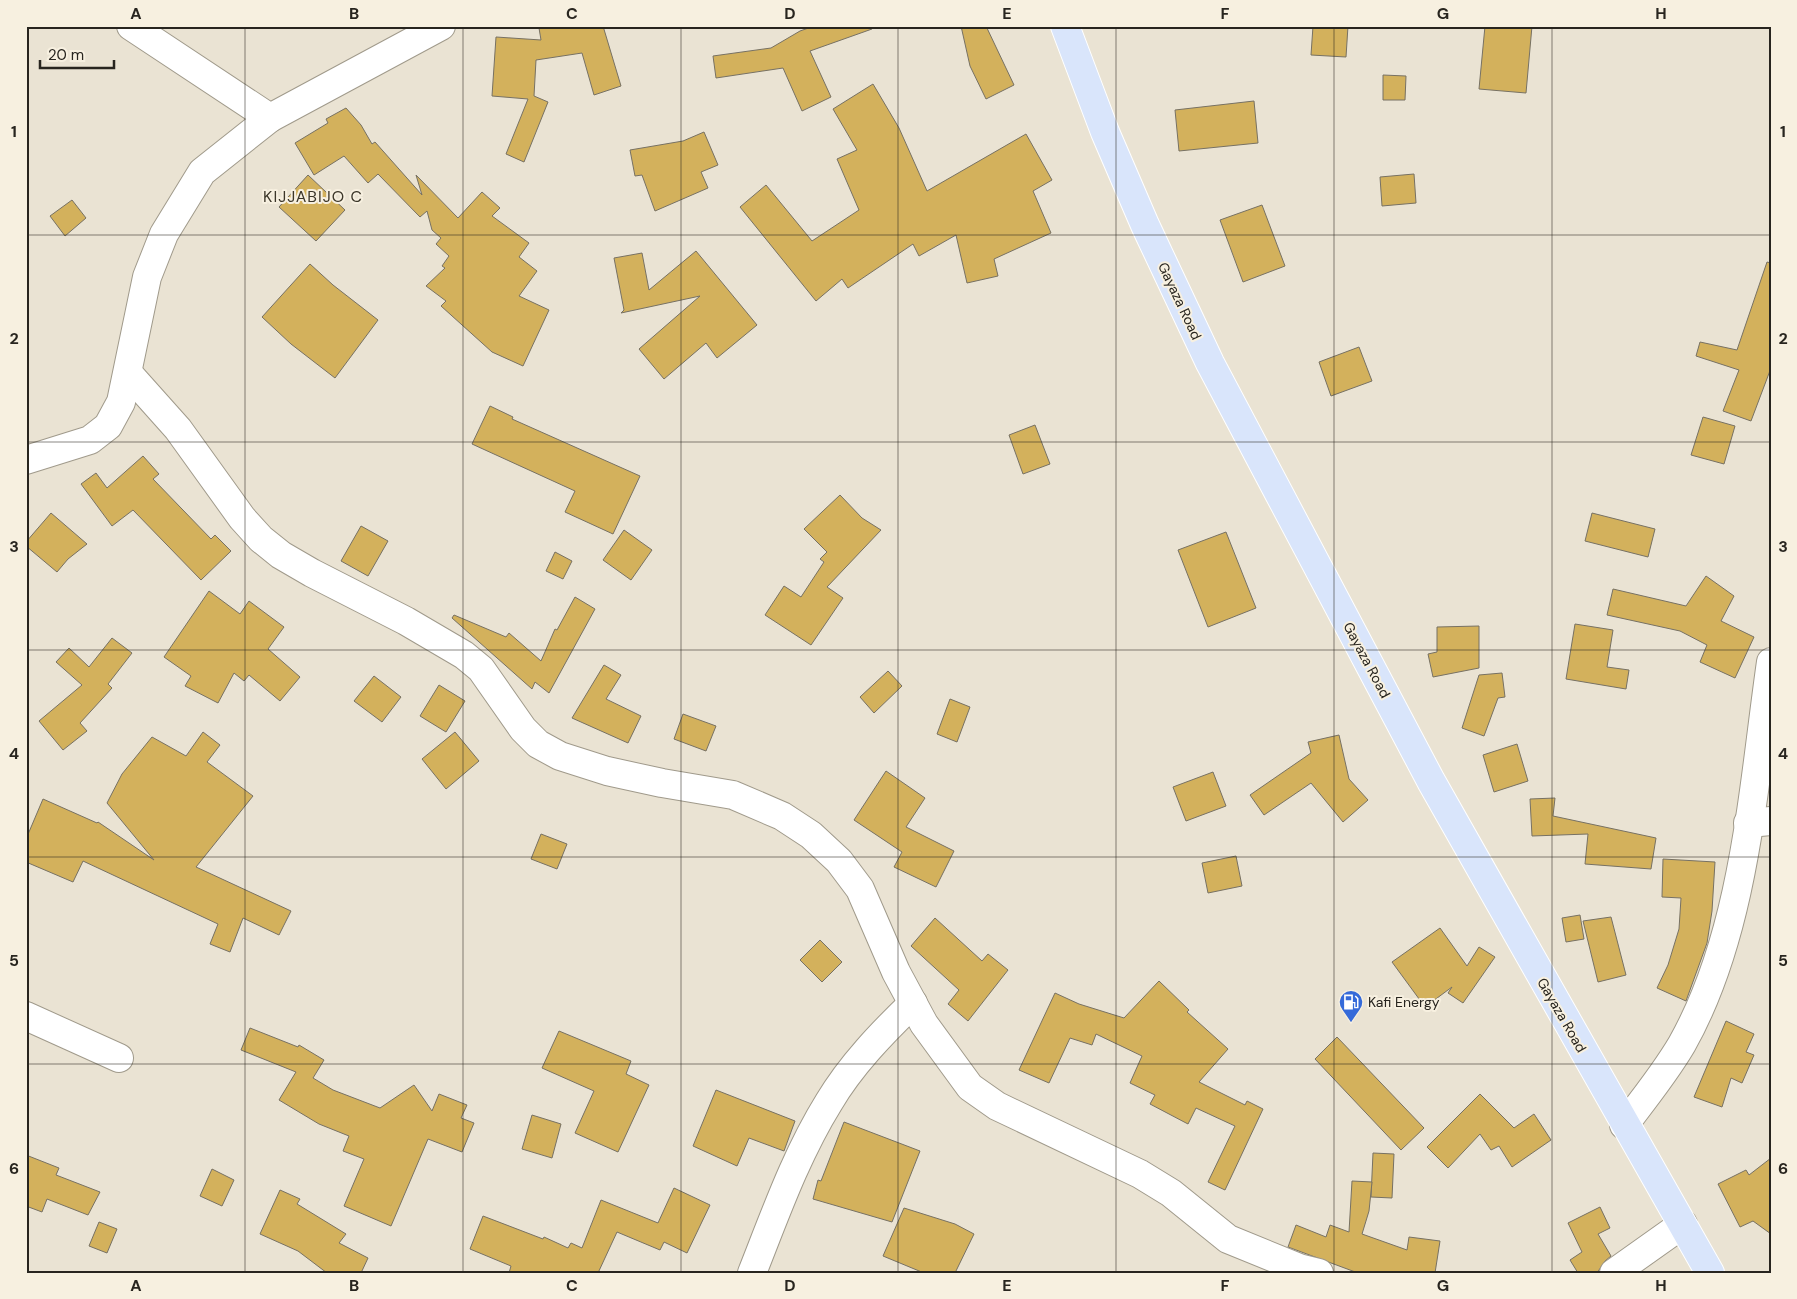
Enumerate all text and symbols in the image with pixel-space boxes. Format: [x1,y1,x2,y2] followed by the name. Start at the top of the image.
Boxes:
[130,3,142,24] text: A
[349,3,359,24] text: B
[566,3,578,24] text: C
[784,3,796,24] text: D
[1002,3,1012,24] text: E
[1221,3,1230,24] text: F
[1437,3,1449,24] text: G
[1655,3,1667,24] text: H
[40,38,114,70] scale bar
[48,45,84,65] text: 20 m
[11,121,17,142] text: 1
[1780,121,1786,142] text: 1
[263,186,363,207] district label: KIJJABIJO C
[1154,259,1206,343] street label: Gayaza Road
[9,328,19,349] text: 2
[1778,328,1788,349] text: 2
[9,536,19,557] text: 3
[1778,536,1788,557] text: 3
[1339,619,1395,701] street label: Gayaza Road
[9,743,19,764] text: 4
[1778,743,1788,764] text: 4
[9,950,19,971] text: 5
[1778,950,1788,971] text: 5
[1533,974,1591,1056] street label: Gayaza Road
[1338,989,1364,1023] fuel station icon: Kafi Energy
[1368,993,1440,1011] place label: Kafi Energy
[9,1158,19,1179] text: 6
[1778,1158,1788,1179] text: 6
[130,1275,142,1296] text: A
[349,1275,359,1296] text: B
[566,1275,578,1296] text: C
[784,1275,796,1296] text: D
[1002,1275,1012,1296] text: E
[1221,1275,1230,1296] text: F
[1437,1275,1449,1296] text: G
[1655,1275,1667,1296] text: H

